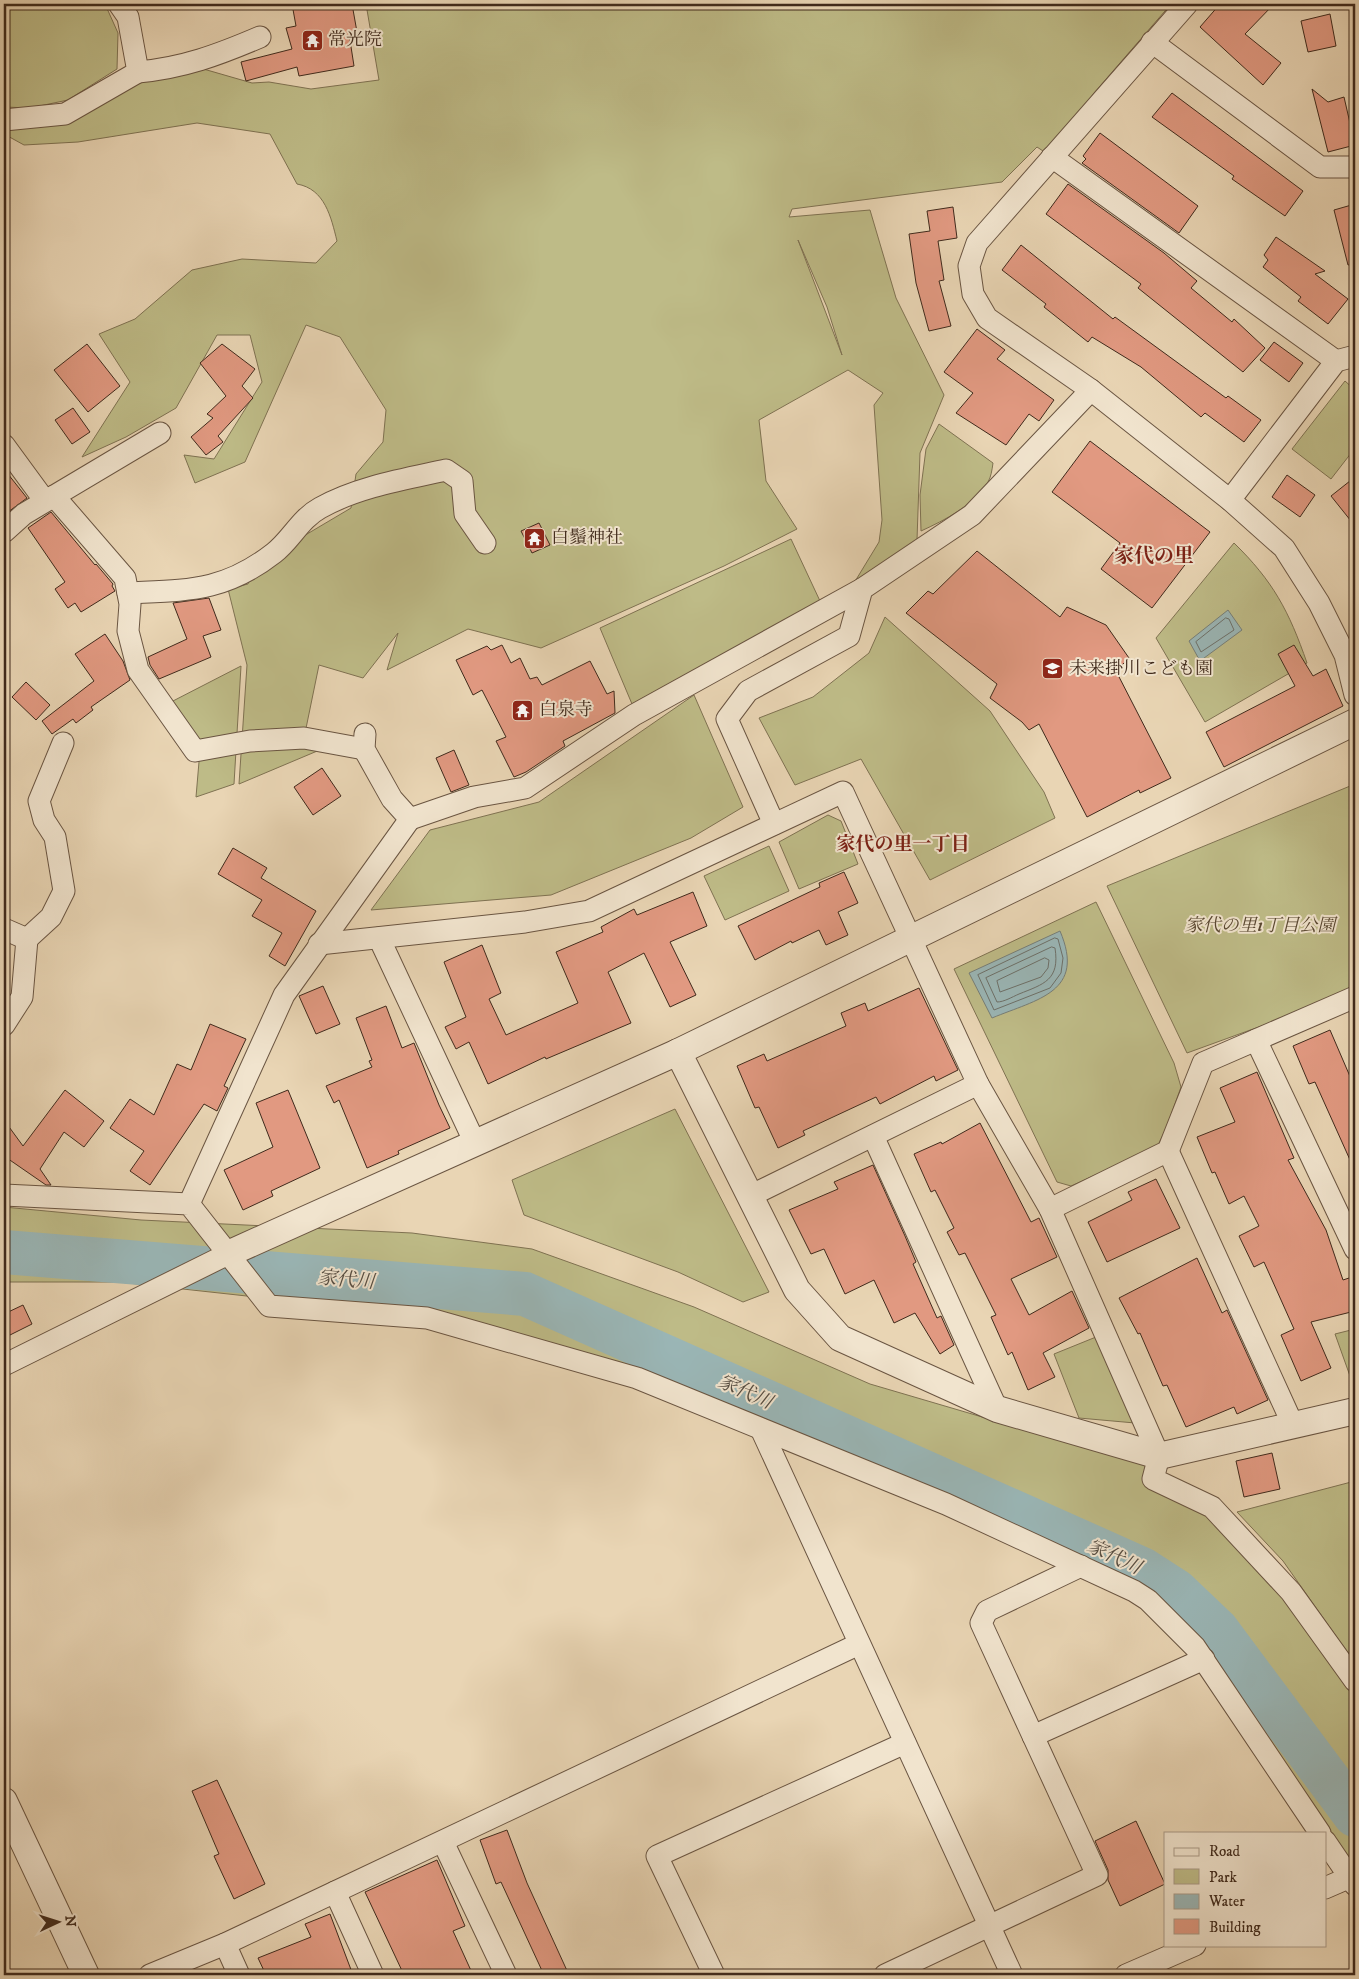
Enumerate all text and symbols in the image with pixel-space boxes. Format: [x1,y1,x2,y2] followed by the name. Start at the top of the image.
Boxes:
[300,28,324,52] temple icon: 常光院
[328,29,382,51] place label: 常光院
[523,526,547,550] temple icon: 白鬚神社
[551,527,623,549] place label: 白鬚神社
[1114,544,1194,569] district label: 家代の里
[1041,657,1065,681] school or university icon: 未来掛川こども園
[1069,658,1213,680] place label: 未来掛川こども園
[511,698,535,722] temple icon: 白泉寺
[539,699,593,721] place label: 白泉寺
[836,833,970,856] district label: 家代の里一丁目
[1185,915,1338,937] park label: 家代の里1丁目公園
[317,1266,377,1294] water label: 家代川
[714,1370,778,1415] water label: 家代川
[1083,1535,1146,1580] water label: 家代川
[1164,1832,1326,1946] legend
[1209,1842,1241,1861] text: Road
[1209,1868,1238,1887] text: Park
[1208,1892,1245,1911] text: Water
[32,1896,82,1946] north arrow
[61,1915,79,1928] text: N
[1209,1918,1261,1937] text: Building

